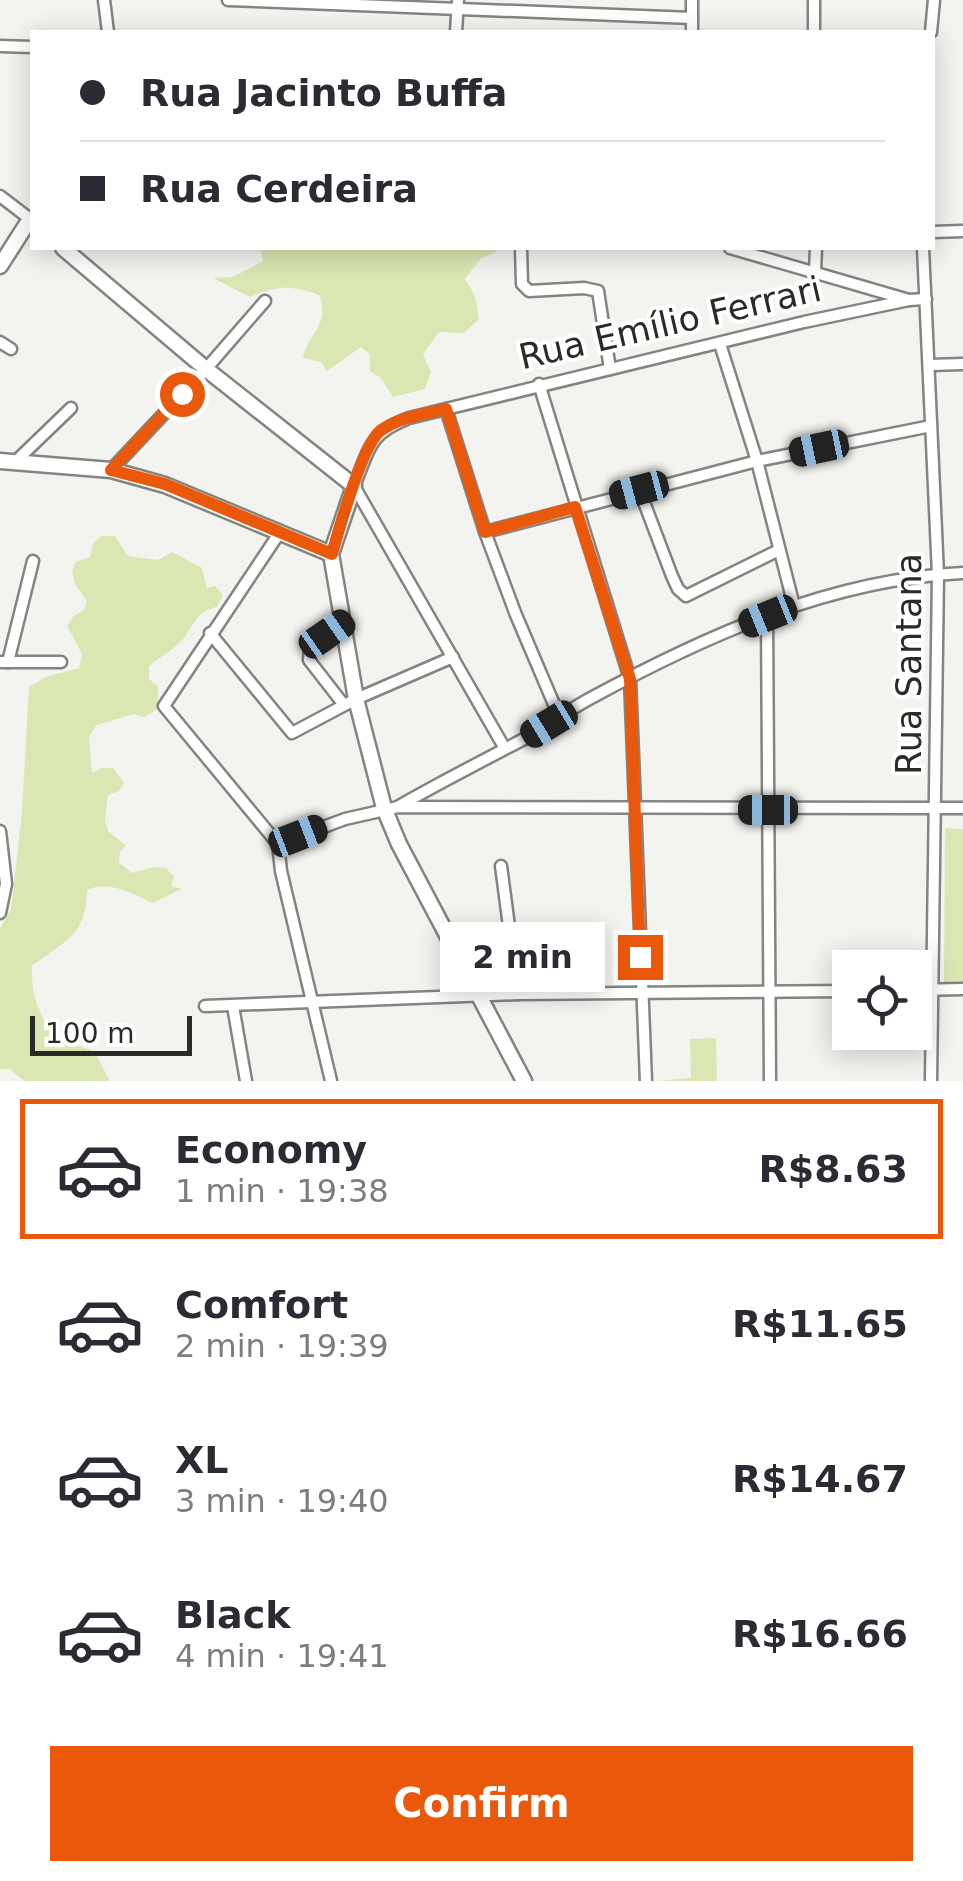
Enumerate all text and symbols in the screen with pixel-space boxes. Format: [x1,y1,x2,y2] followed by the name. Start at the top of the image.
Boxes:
[140,71,508,115] text: Rua Jacinto Buffa
[140,167,418,211] text: Rua Cerdeira
[515,269,825,377] street label: Rua Emílio Ferrari
[160,372,205,417] route start
[787,427,851,469] car
[606,468,672,512] car
[889,553,929,775] street label: Rua Santana
[735,591,801,641] car
[294,605,360,663] car
[516,696,582,752] car
[738,795,798,825] car
[265,811,331,861] car
[440,922,605,992] callout: 2 min
[618,935,663,980] route end
[472,938,573,976] text: 2 min
[832,950,932,1050] map controls
[832,950,932,1050] button: locate
[30,1011,192,1056] scale bar
[45,1017,135,1050] text: 100 m
[55,1124,145,1214] icon: car
[175,1128,367,1172] text: Economy
[759,1147,908,1191] text: R$8.63
[175,1172,389,1210] text: 1 min · 19:38
[55,1279,145,1369] icon: car
[175,1283,348,1327] text: Comfort
[732,1302,908,1346] text: R$11.65
[175,1327,389,1365] text: 2 min · 19:39
[55,1434,145,1524] icon: car
[175,1438,229,1482] text: XL
[732,1457,908,1501] text: R$14.67
[175,1482,389,1520] text: 3 min · 19:40
[55,1589,145,1679] icon: car
[175,1593,290,1637] text: Black
[732,1612,908,1656] text: R$16.66
[175,1637,389,1675] text: 4 min · 19:41
[50,1746,913,1861] button: Confirm

